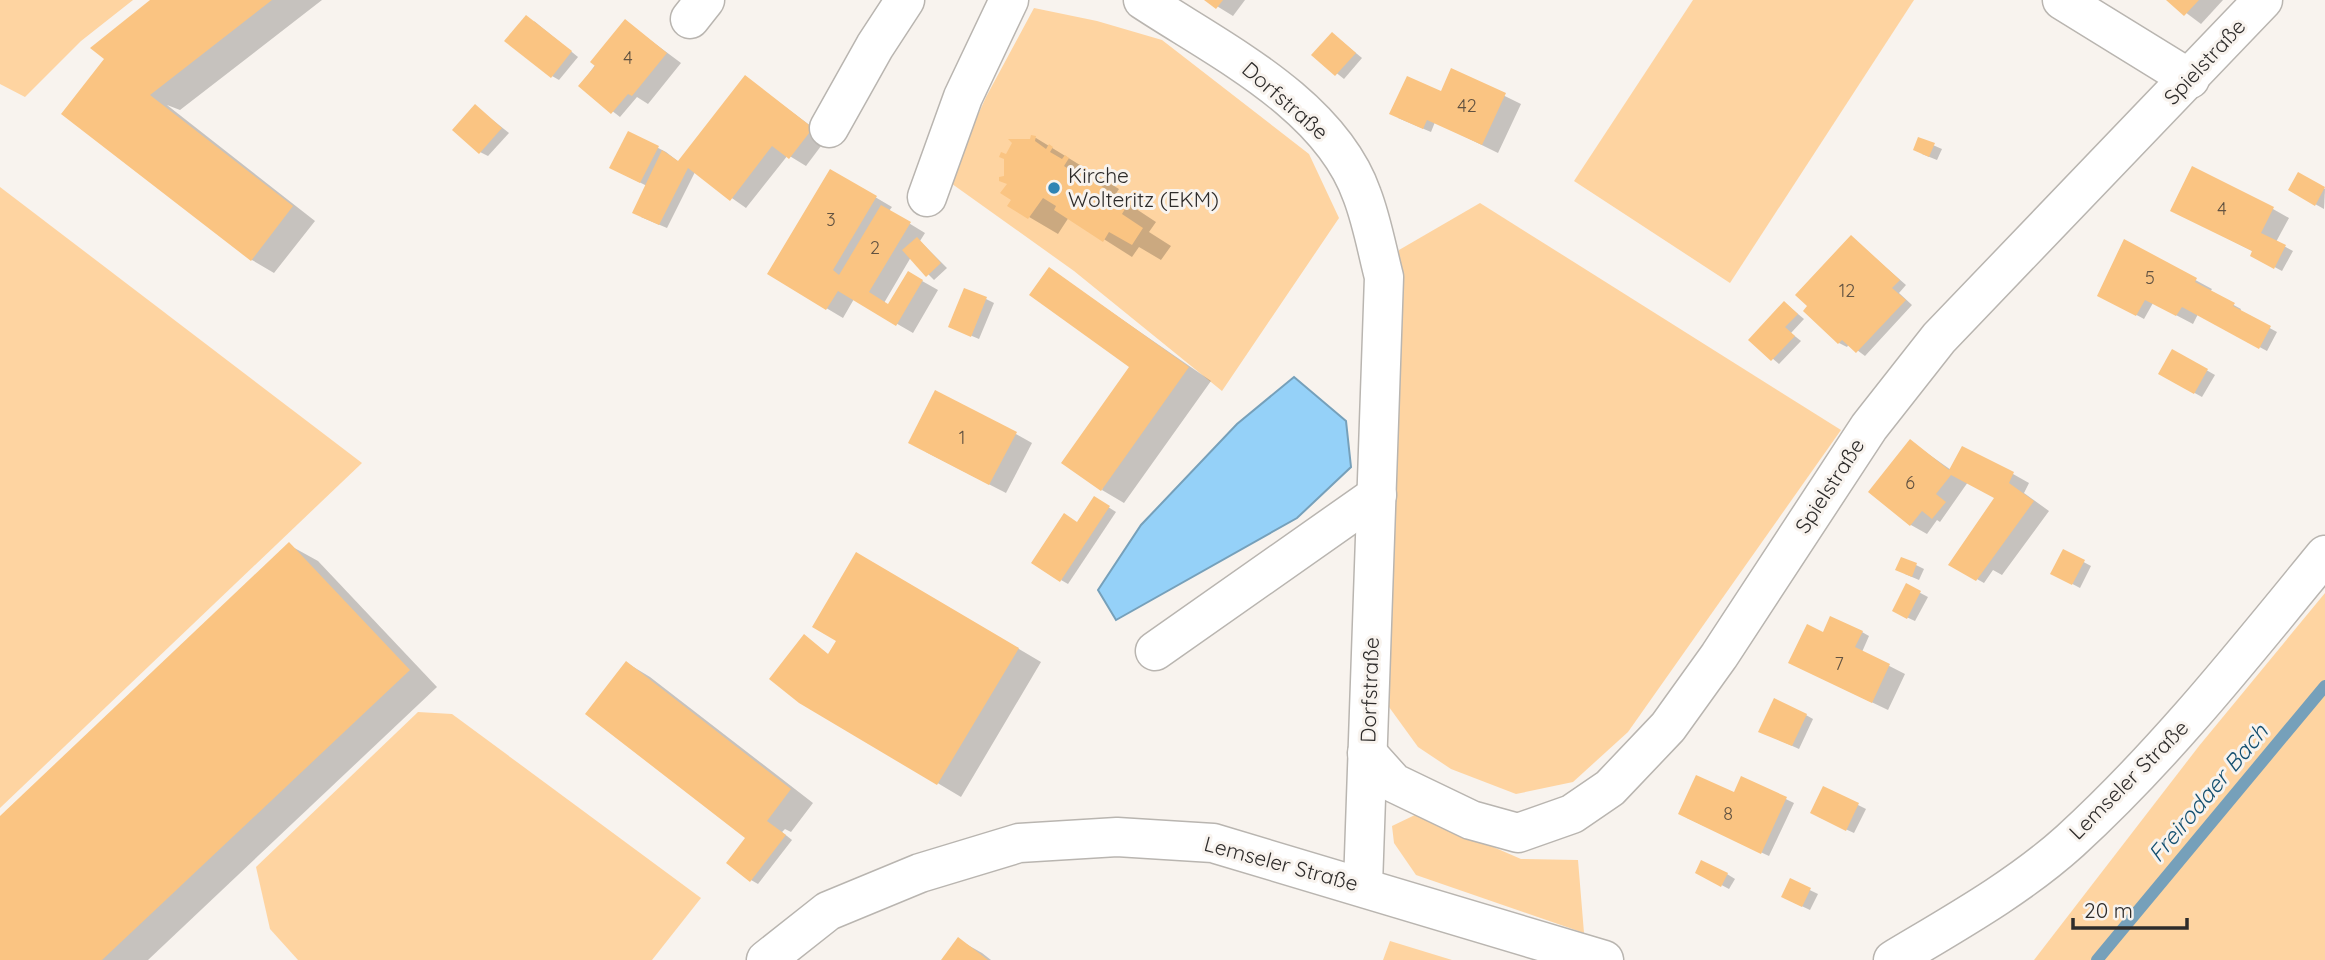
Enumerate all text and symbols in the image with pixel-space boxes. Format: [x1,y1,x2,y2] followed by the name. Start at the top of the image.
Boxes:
[2158,13,2251,110] street label: Spielstraße
[623,46,633,69] house number: 4
[1237,56,1334,145] street label: Dorfstraße
[1457,94,1477,117] house number: 42
[1068,162,1219,212] place label: Kirche Wolteritz (EKM)
[1046,180,1062,196] marker: Kirche Wolteritz (EKM)
[2217,197,2227,220] house number: 4
[826,208,836,231] house number: 3
[870,236,880,259] house number: 2
[2145,266,2155,289] house number: 5
[1839,279,1855,302] house number: 12
[959,426,965,449] house number: 1
[1789,433,1869,538] street label: Spielstraße
[1905,471,1915,494] house number: 6
[1354,637,1384,743] street label: Dorfstraße
[1834,652,1844,675] house number: 7
[2063,714,2193,844] street label: Lemseler Straße
[2141,717,2274,868] water label: Freirodaer Bach
[1723,802,1733,825] house number: 8
[1201,830,1361,896] street label: Lemseler Straße
[2073,886,2187,930] scale bar
[2084,897,2133,923] text: 20 m

